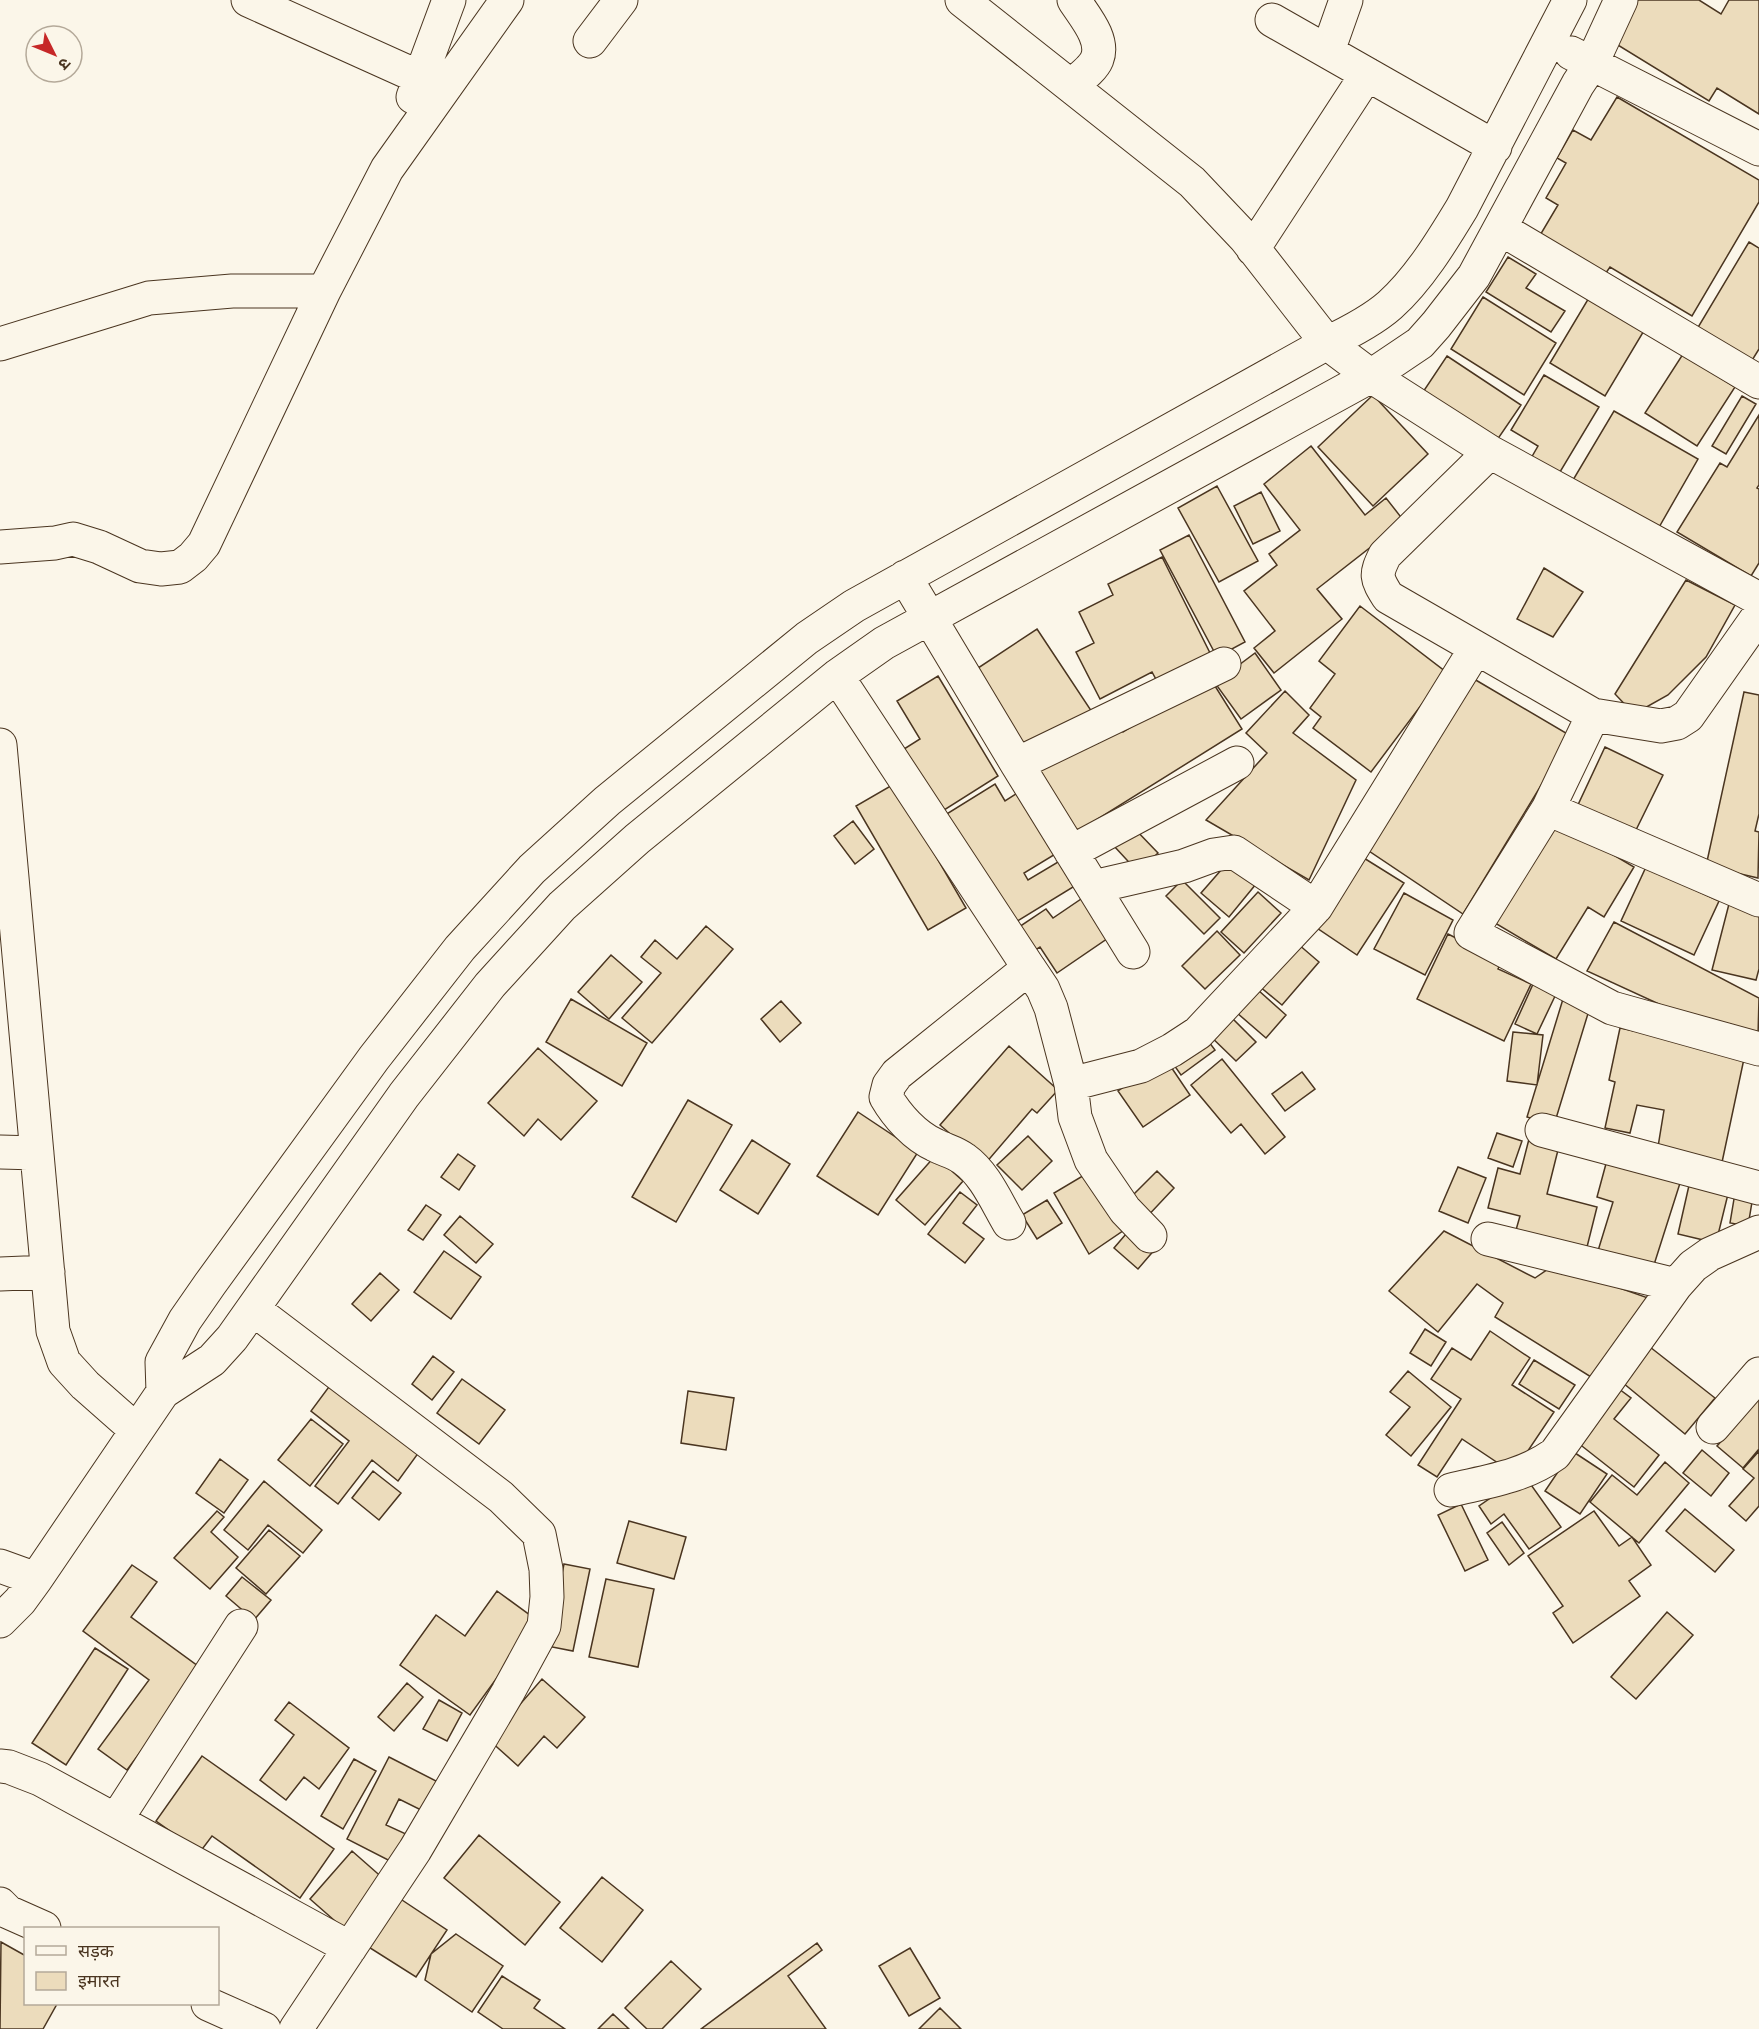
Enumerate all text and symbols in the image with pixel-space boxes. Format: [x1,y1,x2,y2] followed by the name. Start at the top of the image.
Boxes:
[24,24,84,84] north arrow
[54,54,75,75] text: उ
[24,1927,219,2005] legend
[78,1939,115,1962] text: सड़क
[78,1969,121,1992] text: इमारत

